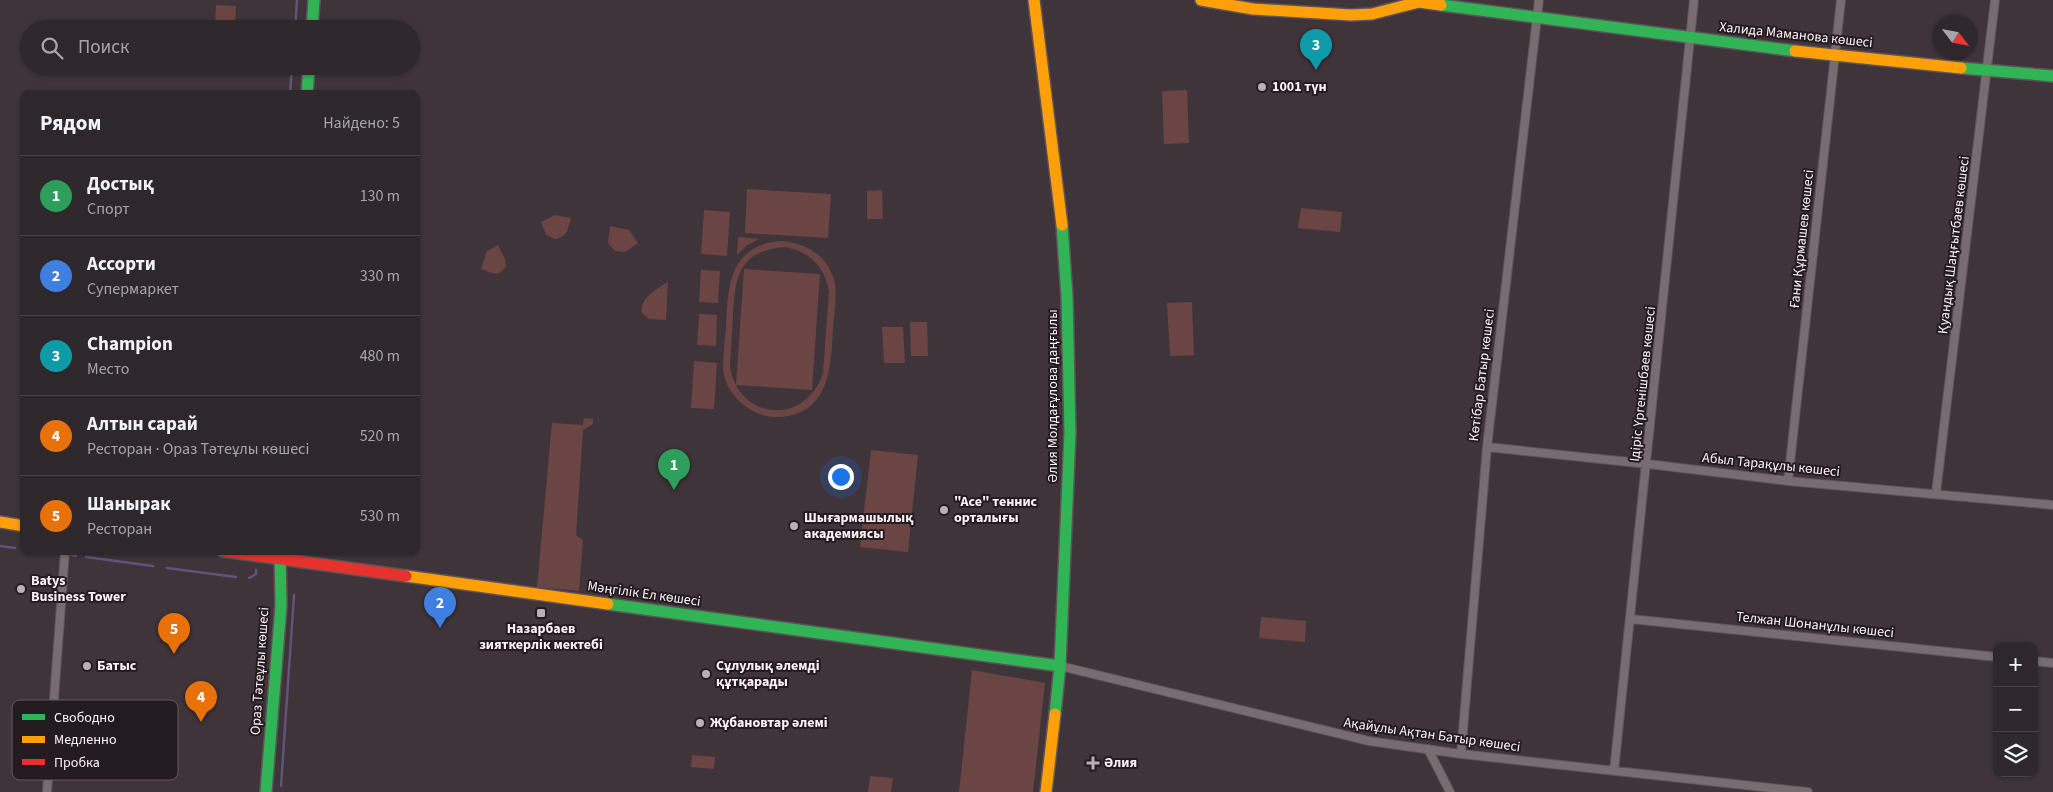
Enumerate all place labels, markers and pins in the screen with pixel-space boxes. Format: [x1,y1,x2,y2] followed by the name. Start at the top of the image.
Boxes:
[1300,29,1332,70] pin: 3
[1272,77,1327,97] place label: 1001 түн
[1256,81,1268,93] marker: 1001 түн
[658,449,690,490] pin: 1
[954,492,1038,528] place label: "Ace" теннис орталығы
[938,504,950,516] marker: "Ace" теннис орталығы
[804,508,914,544] place label: Шығармашылық академиясы
[788,520,800,532] marker: Шығармашылық академиясы
[31,571,126,607] place label: Batys Business Tower
[15,583,27,595] marker: Batys Business Tower
[424,587,456,628] pin: 2
[535,607,547,619] marker: Назарбаев зияткерлік мектебі
[158,613,190,654] pin: 5
[479,619,603,655] place label: Назарбаев зияткерлік мектебі
[97,656,137,676] place label: Батыс
[716,656,820,692] place label: Сұлулық әлемді құтқарады
[81,660,93,672] marker: Батыс
[700,668,712,680] marker: Сұлулық әлемді құтқарады
[185,681,217,722] pin: 4
[710,713,828,733] place label: Жұбановтар әлемі
[694,717,706,729] marker: Жұбановтар әлемі
[1104,753,1137,773] place label: Әлия
[1086,756,1100,770] marker: Әлия

